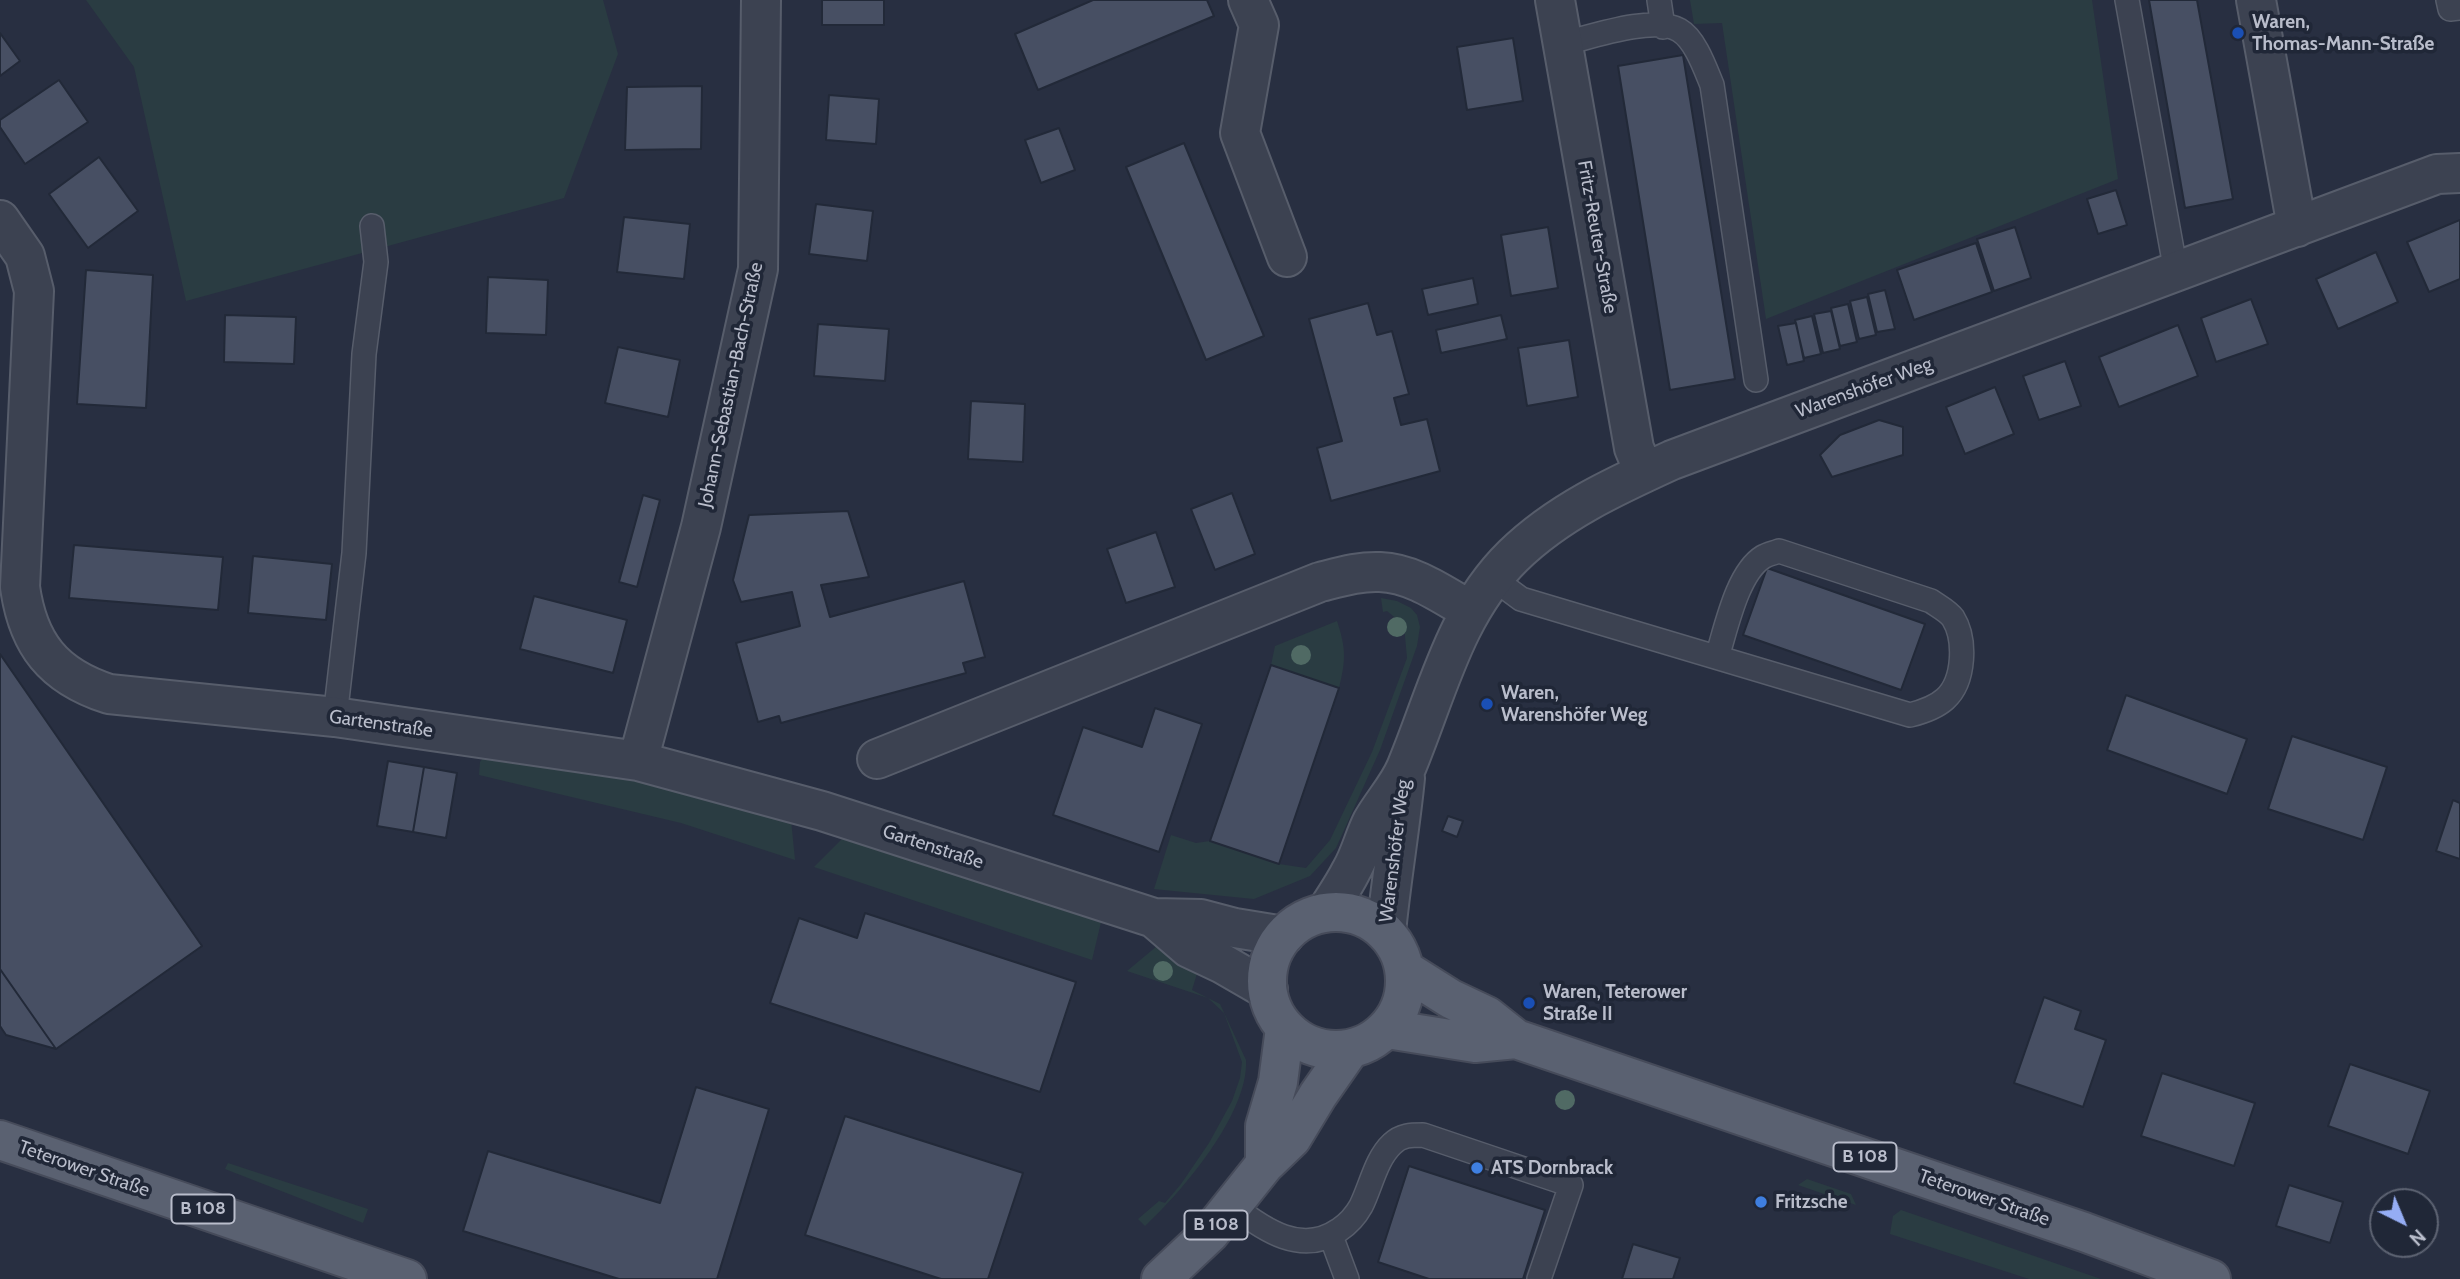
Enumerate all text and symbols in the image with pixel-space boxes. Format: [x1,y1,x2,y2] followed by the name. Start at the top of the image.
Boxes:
[2252,11,2434,55] place label: Waren, Thomas-Mann-Straße
[2230,25,2246,41] marker: Waren, Thomas-Mann-Straße
[1572,159,1622,315] street label: Fritz-Reuter-Straße
[694,260,768,510] street label: Johann-Sebastian-Bach-Straße
[1793,353,1935,423] street label: Warenshöfer Weg
[1501,682,1647,726] place label: Waren, Warenshöfer Weg
[1479,696,1495,712] marker: Waren, Warenshöfer Weg
[328,705,434,743] street label: Gartenstraße
[1375,778,1415,924] street label: Warenshöfer Weg
[880,820,986,874] street label: Gartenstraße
[1543,981,1687,1025] place label: Waren, Teterower Straße II
[1521,995,1537,1011] marker: Waren, Teterower Straße II
[16,1136,152,1202] street label: Teterower Straße
[1834,1142,1896,1172] road number: B 108
[1491,1157,1613,1179] place label: ATS Dornbrack
[1469,1160,1485,1176] marker: ATS Dornbrack
[1916,1165,2052,1231] street label: Teterower Straße
[2369,1188,2439,1258] north arrow
[1775,1191,1848,1213] place label: Fritzsche
[172,1194,234,1224] road number: B 108
[1753,1194,1769,1210] marker: Fritzsche
[1184,1210,1248,1240] road number: B 108
[2405,1224,2430,1250] text: N

